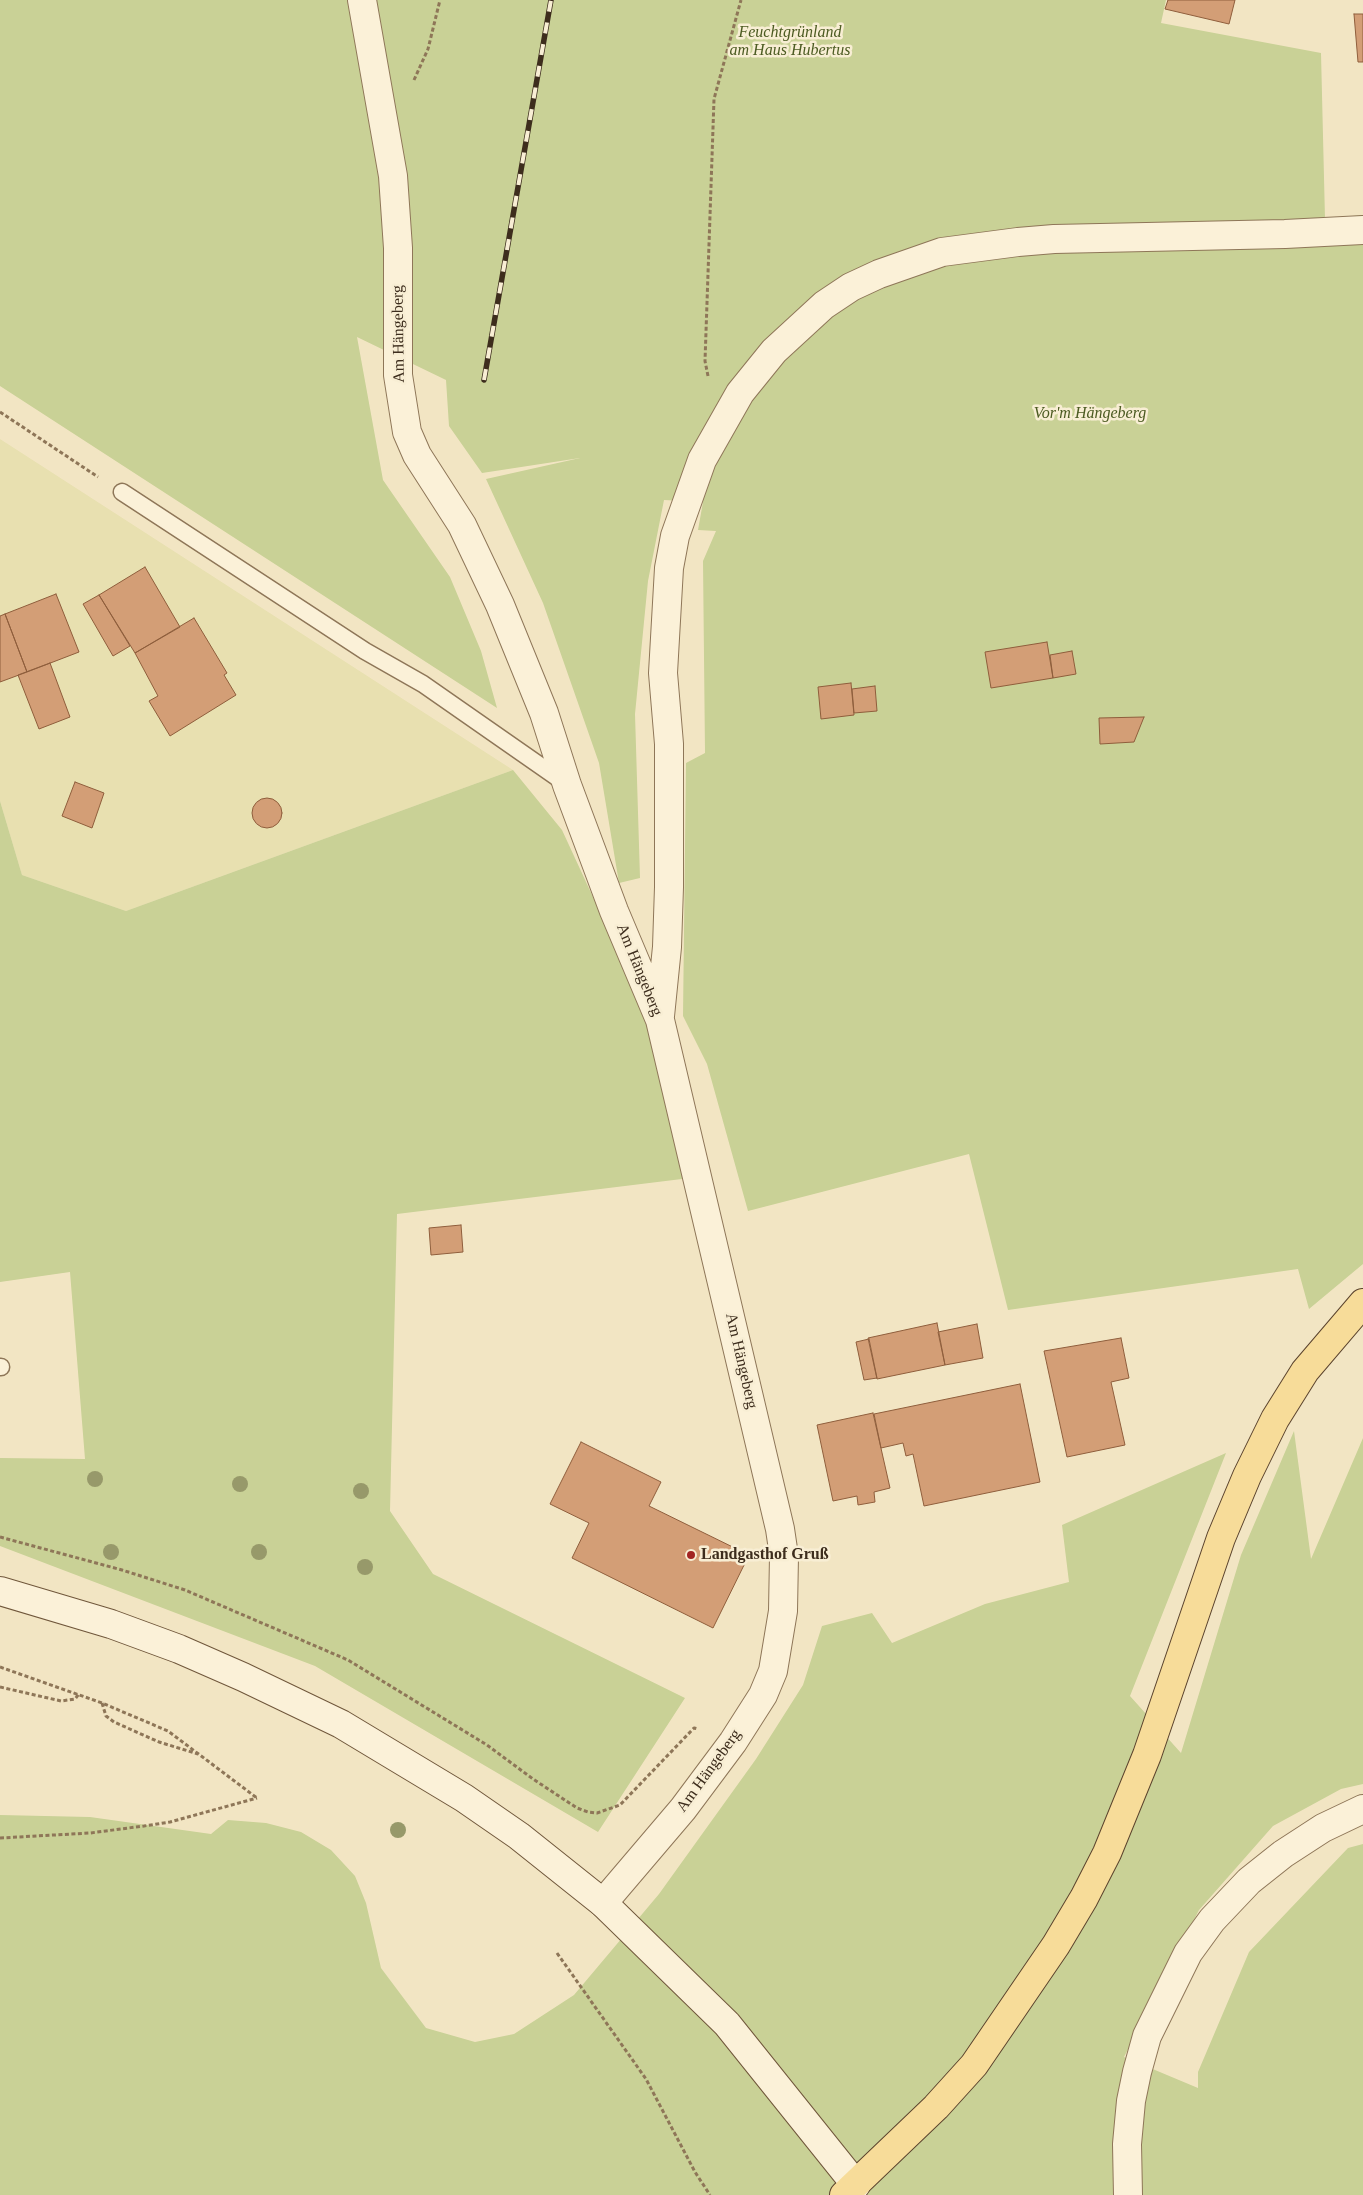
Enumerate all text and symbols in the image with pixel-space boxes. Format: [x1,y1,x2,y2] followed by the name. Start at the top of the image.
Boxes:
[730,23,850,61] park label: Feuchtgrünland am Haus Hubertus
[389,285,409,383] street label: Am Hängeberg
[1034,404,1146,424] park label: Vor'm Hängeberg
[612,921,666,1019] street label: Am Hängeberg
[721,1311,761,1411] street label: Am Hängeberg
[701,1545,829,1565] place label: Landgasthof Gruß
[685,1549,697,1561] marker: Landgasthof Gruß
[672,1726,746,1816] street label: Am Hängeberg

